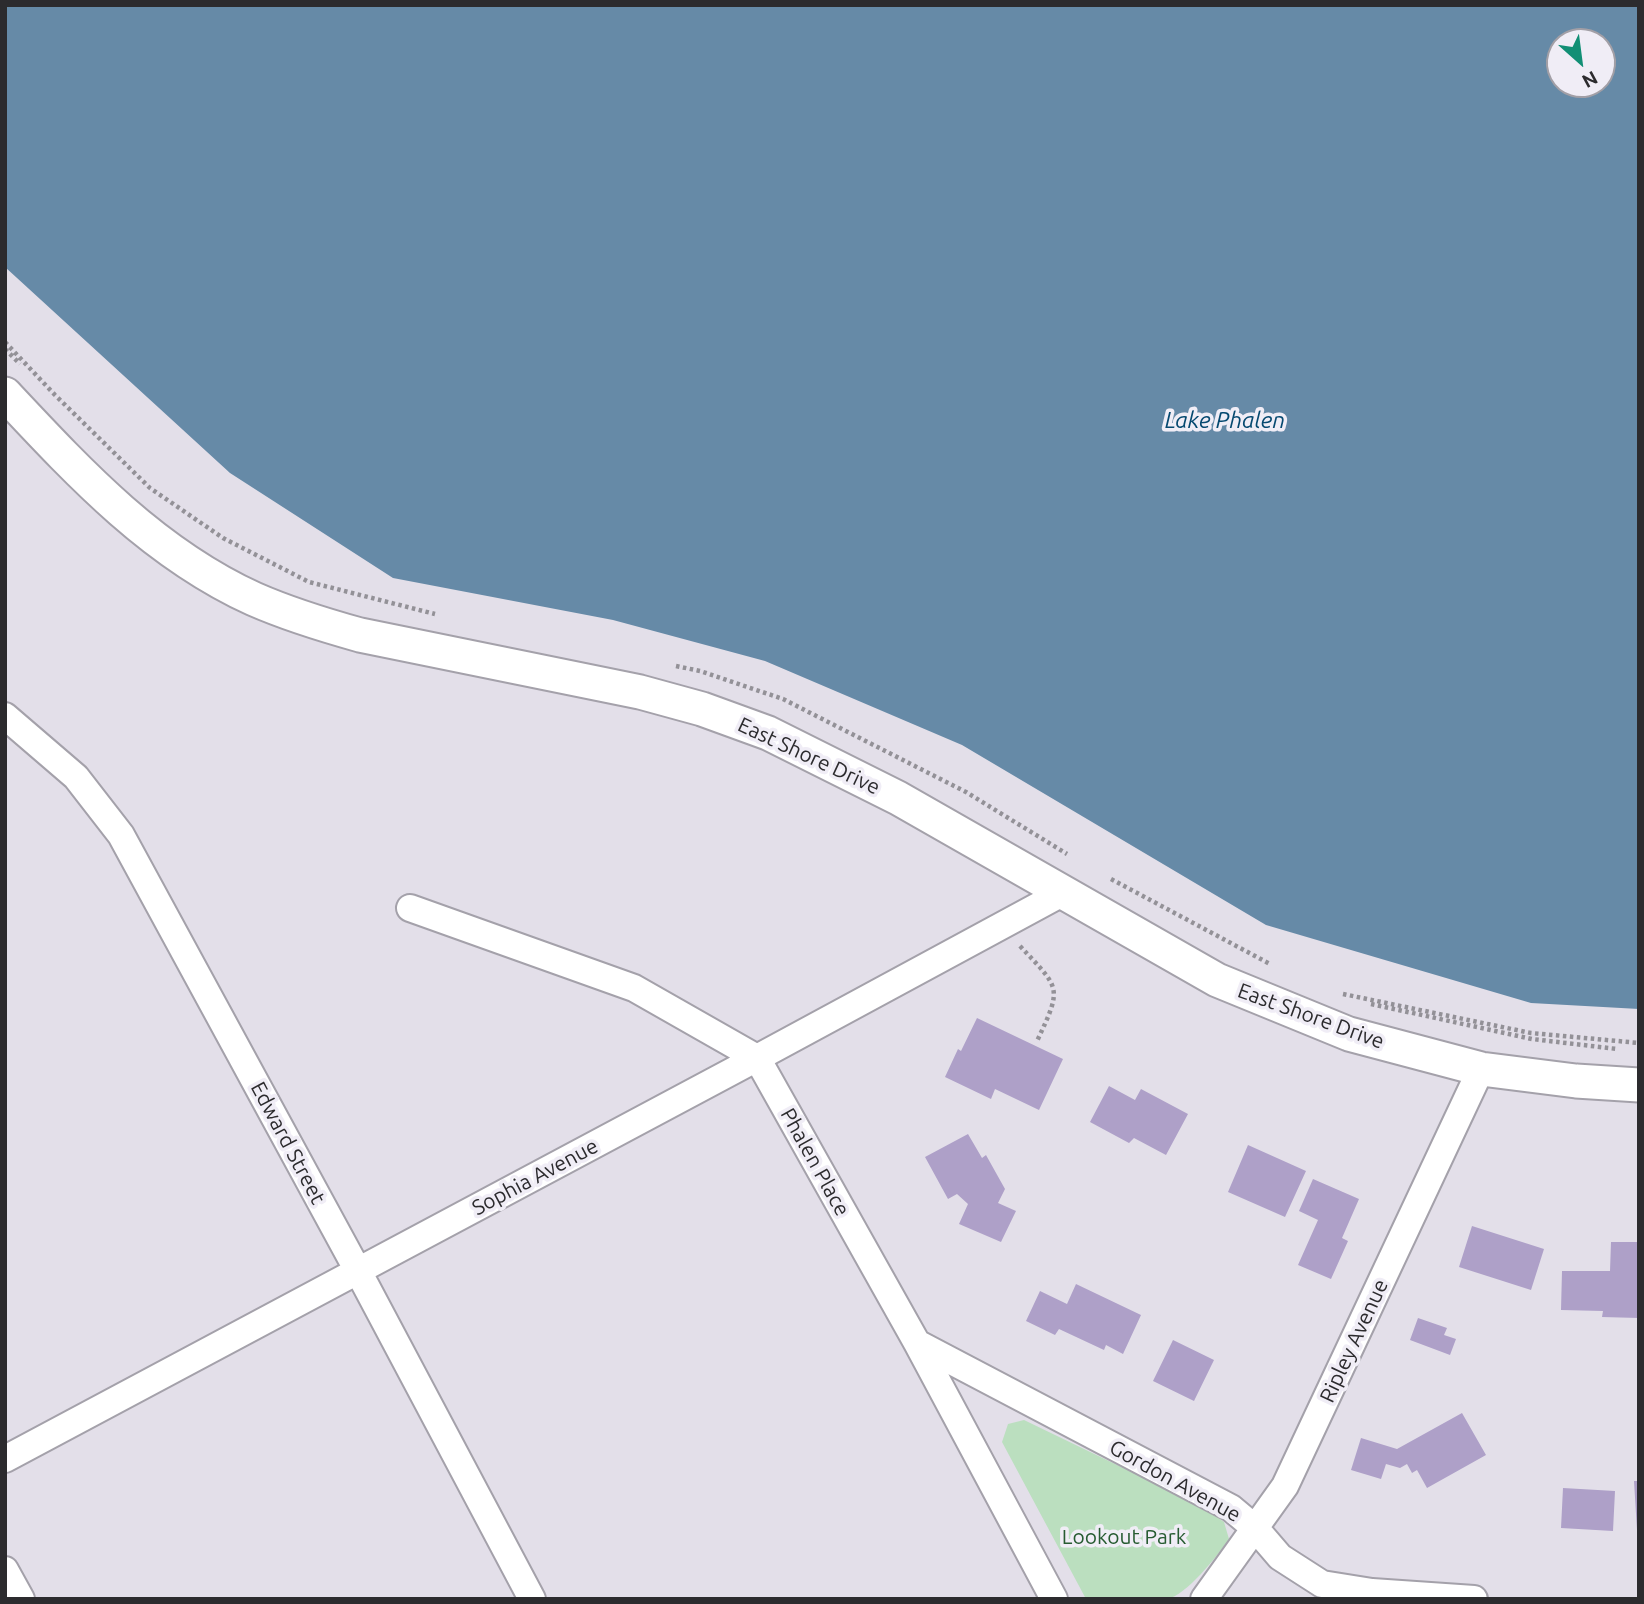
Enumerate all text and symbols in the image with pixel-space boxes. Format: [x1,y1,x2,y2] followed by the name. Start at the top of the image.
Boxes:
[1546,28,1616,98] north arrow
[1578,67,1601,93] text: N
[1165,406,1285,434] water label: Lake Phalen
[734,712,884,800] street label: East Shore Drive
[1234,978,1388,1054] street label: East Shore Drive
[245,1078,331,1208] street label: Edward Street
[775,1104,855,1220] street label: Phalen Place
[468,1133,602,1221] street label: Sophia Avenue
[1314,1275,1394,1407] street label: Ripley Avenue
[1105,1435,1245,1527] street label: Gordon Avenue
[1062,1524,1186,1550] park label: Lookout Park

